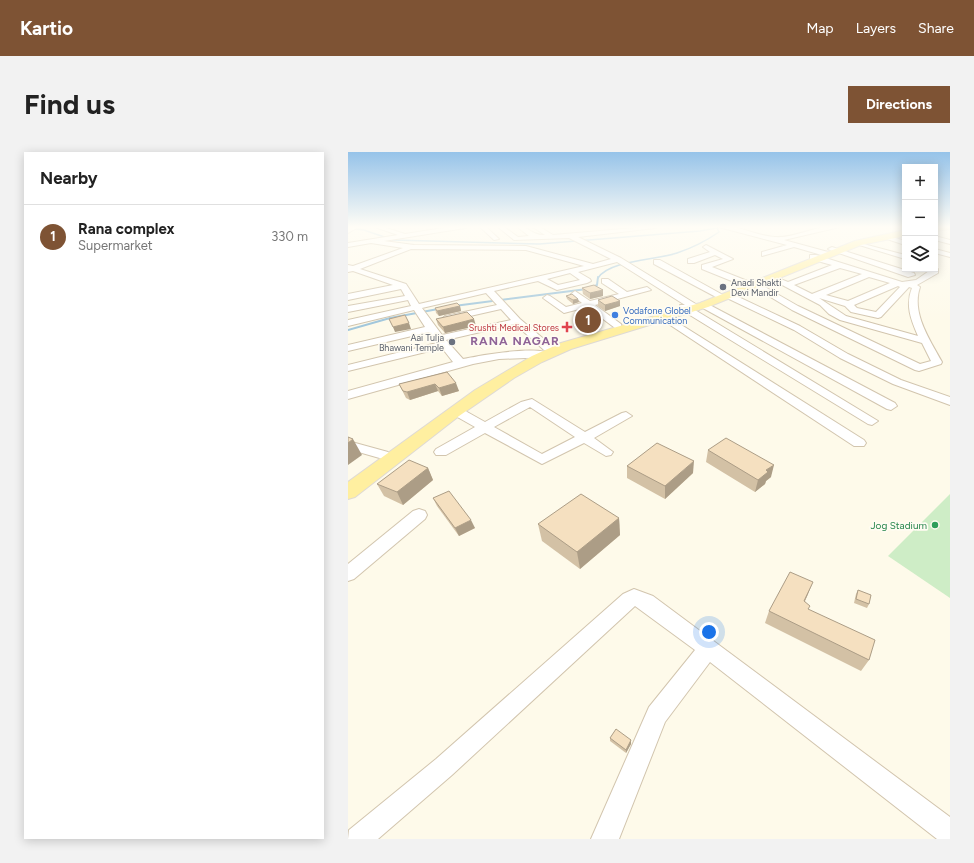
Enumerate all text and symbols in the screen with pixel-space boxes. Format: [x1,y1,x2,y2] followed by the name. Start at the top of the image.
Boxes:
[20,17,73,40] text: Kartio
[806,20,834,37] text: Map
[856,20,896,37] text: Layers
[918,20,954,37] text: Share
[848,86,950,123] button: Directions
[24,87,115,121] text: Find us
[902,164,938,272] map controls
[902,164,938,200] button: +
[40,168,98,188] text: Nearby
[902,200,938,236] button: −
[78,220,175,238] text: Rana complex
[50,229,56,244] text: 1
[271,229,308,244] text: 330 m
[902,236,938,272] button: layers
[78,238,153,253] text: Supermarket
[731,277,781,298] place label: Anadi Shakti Devi Mandir
[718,282,728,292] marker: Anadi Shakti Devi Mandir
[575,305,601,335] pin: 1
[623,305,691,326] place label: Vodafone Globel Communication
[610,310,620,320] marker: Vodafone Globel Communication
[469,322,559,333] place label: Srushti Medical Stores
[562,322,572,332] marker: Srushti Medical Stores
[379,332,444,353] place label: Aai Tulja Bhawani Temple
[470,334,560,348] district label: RANA NAGAR
[447,337,457,347] marker: Aai Tulja Bhawani Temple
[870,519,927,532] place label: Jog Stadium
[930,520,940,530] marker: Jog Stadium
[699,622,719,642] your location

